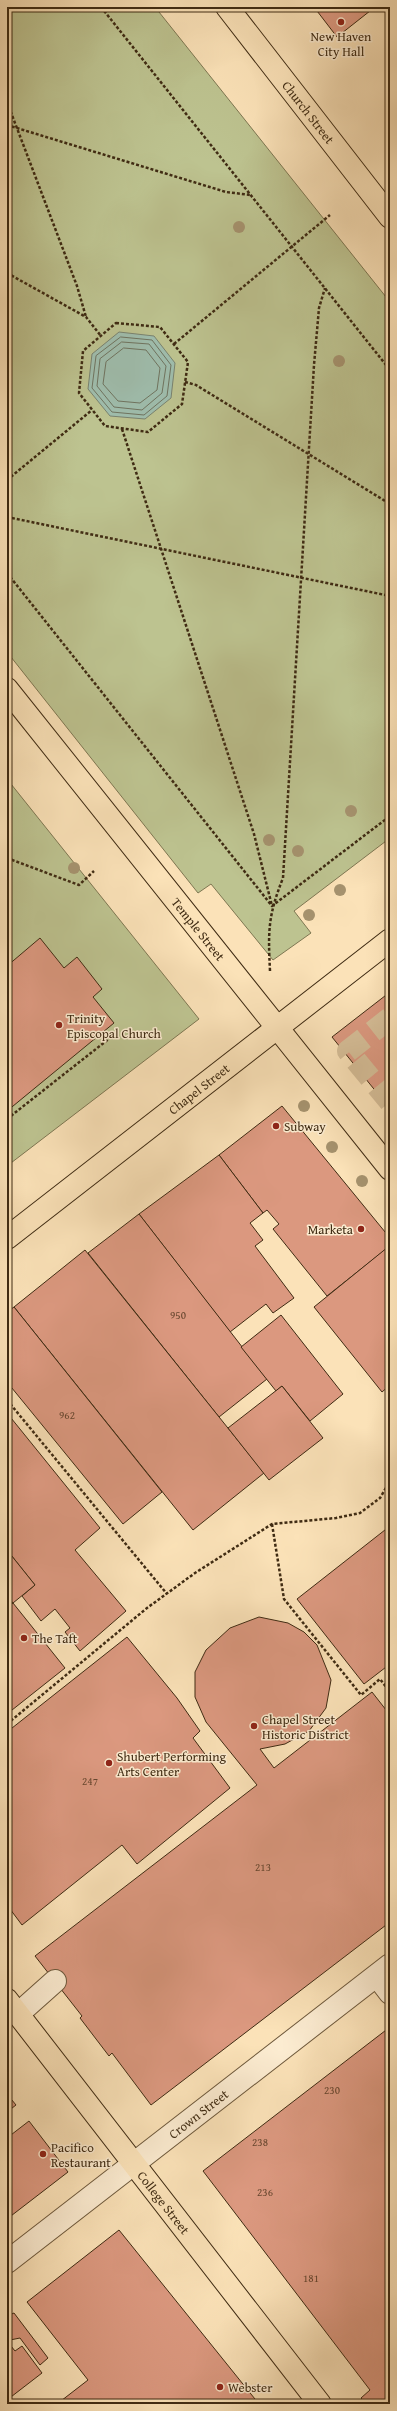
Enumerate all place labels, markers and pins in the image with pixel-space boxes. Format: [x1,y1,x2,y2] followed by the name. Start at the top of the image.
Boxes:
[336,17,346,27] marker: New Haven City Hall
[311,27,372,61] place label: New Haven City Hall
[67,1009,162,1043] place label: Trinity Episcopal Church
[54,1020,64,1030] marker: Trinity Episcopal Church
[284,1117,326,1136] place label: Subway
[271,1121,281,1131] marker: Subway
[308,1220,354,1239] place label: Marketa
[356,1224,366,1234] marker: Marketa
[32,1629,78,1648] place label: The Taft
[19,1633,29,1643] marker: The Taft
[262,1710,349,1744] place label: Chapel Street Historic District
[249,1721,259,1731] marker: Chapel Street Historic District
[117,1747,226,1781] place label: Shubert Performing Arts Center
[104,1758,114,1768] marker: Shubert Performing Arts Center
[51,2138,111,2172] place label: Pacifico Restaurant
[38,2149,48,2159] marker: Pacifico Restaurant
[228,2378,273,2397] place label: Webster
[215,2382,225,2392] marker: Webster

